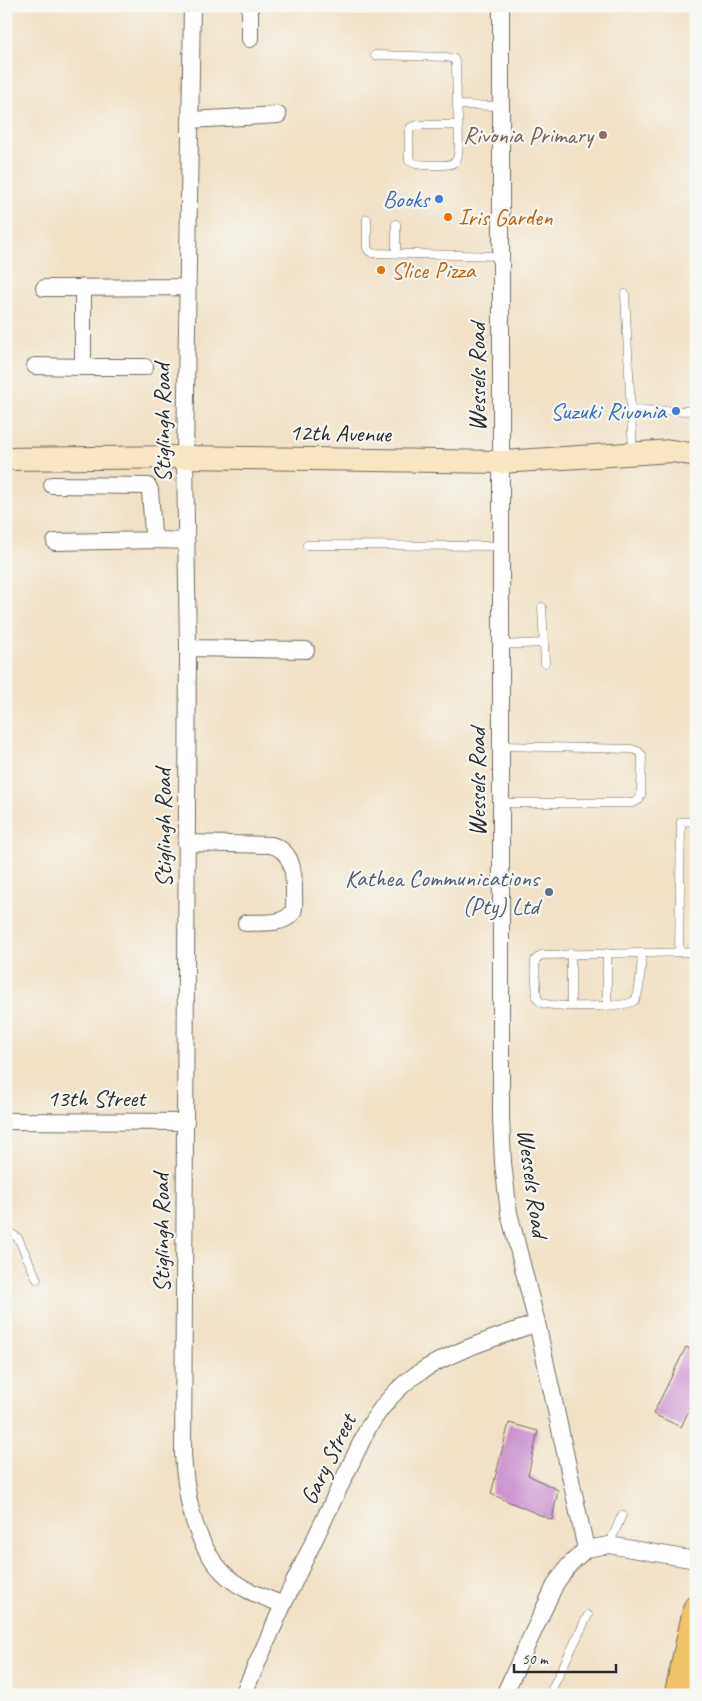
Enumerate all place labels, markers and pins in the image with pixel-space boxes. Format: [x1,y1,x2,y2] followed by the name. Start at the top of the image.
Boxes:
[463,120,595,150] place label: Rivonia Primary
[597,129,609,141] marker: Rivonia Primary
[383,184,431,214] place label: Books
[433,193,445,205] marker: Books
[458,202,553,232] place label: Iris Garden
[442,211,454,223] marker: Iris Garden
[391,255,477,285] place label: Slice Pizza
[375,264,387,276] marker: Slice Pizza
[550,396,668,426] place label: Suzuki Rivonia
[670,405,682,417] marker: Suzuki Rivonia
[345,863,543,921] place label: Kathea Communications (Pty) Ltd
[543,886,555,898] marker: Kathea Communications (Pty) Ltd

